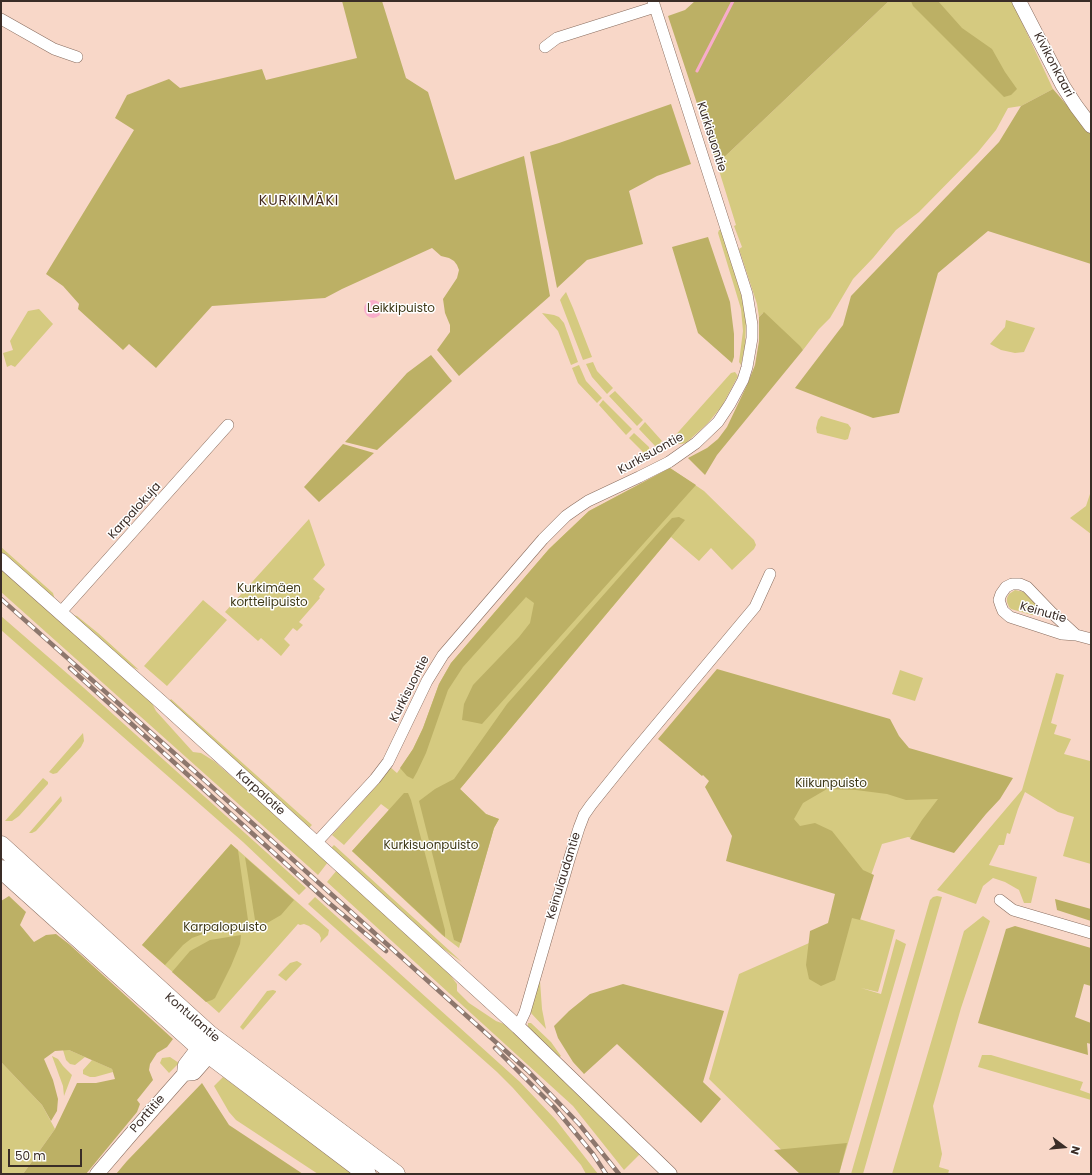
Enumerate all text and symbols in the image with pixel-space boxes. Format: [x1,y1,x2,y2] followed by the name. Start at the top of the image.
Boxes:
[1030,30,1076,100] street label: Kivikonkaari
[693,100,729,174] street label: Kurkisuontie
[259,193,339,209] district label: KURKIMÄKI
[367,302,435,316] park label: Leikkipuisto
[616,430,686,478] street label: Kurkisuontie
[106,480,164,542] street label: Karpalokuja
[230,582,308,610] park label: Kurkimäen korttelipuisto
[1018,600,1068,626] street label: Keinutie
[387,653,433,725] street label: Kurkisuontie
[232,767,288,819] street label: Karpalotie
[795,777,867,791] park label: Kiikunpuisto
[544,831,584,921] street label: Keinulaudantie
[384,839,478,853] park label: Kurkisuonpuisto
[183,921,267,935] park label: Karpalopuisto
[162,990,222,1046] street label: Kontulantie
[128,1092,168,1136] street label: Porttitie
[1044,1127,1084,1167] north arrow
[10,1141,84,1167] scale bar
[1067,1144,1084,1156] text: N
[15,1147,46,1164] text: 50 m

